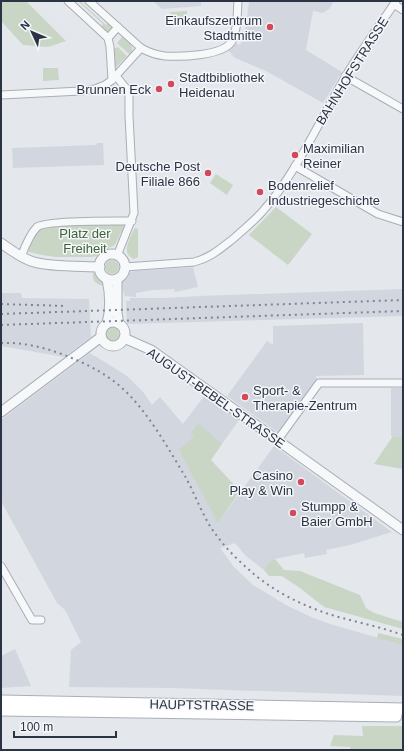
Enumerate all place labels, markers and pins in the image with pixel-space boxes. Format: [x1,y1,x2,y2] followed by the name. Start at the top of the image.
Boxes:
[165,13,262,43] place label: Einkaufszentrum Stadtmitte
[265,22,275,32] marker: Einkaufszentrum Stadtmitte
[179,70,265,100] place label: Stadtbibliothek Heidenau
[166,79,176,89] marker: Stadtbibliothek Heidenau
[77,82,151,97] place label: Brunnen Eck
[154,84,164,94] marker: Brunnen Eck
[303,141,364,171] place label: Maximilian Reiner
[290,150,300,160] marker: Maximilian Reiner
[115,159,200,189] place label: Deutsche Post Filiale 866
[203,168,213,178] marker: Deutsche Post Filiale 866
[268,178,380,208] place label: Bodenrelief Industriegeschichte
[255,187,265,197] marker: Bodenrelief Industriegeschichte
[253,383,357,413] place label: Sport- & Therapie-Zentrum
[240,392,250,402] marker: Sport- & Therapie-Zentrum
[229,468,293,498] place label: Casino Play & Win
[296,477,306,487] marker: Casino Play & Win
[301,499,373,529] place label: Stumpp & Baier GmbH
[288,508,298,518] marker: Stumpp & Baier GmbH

